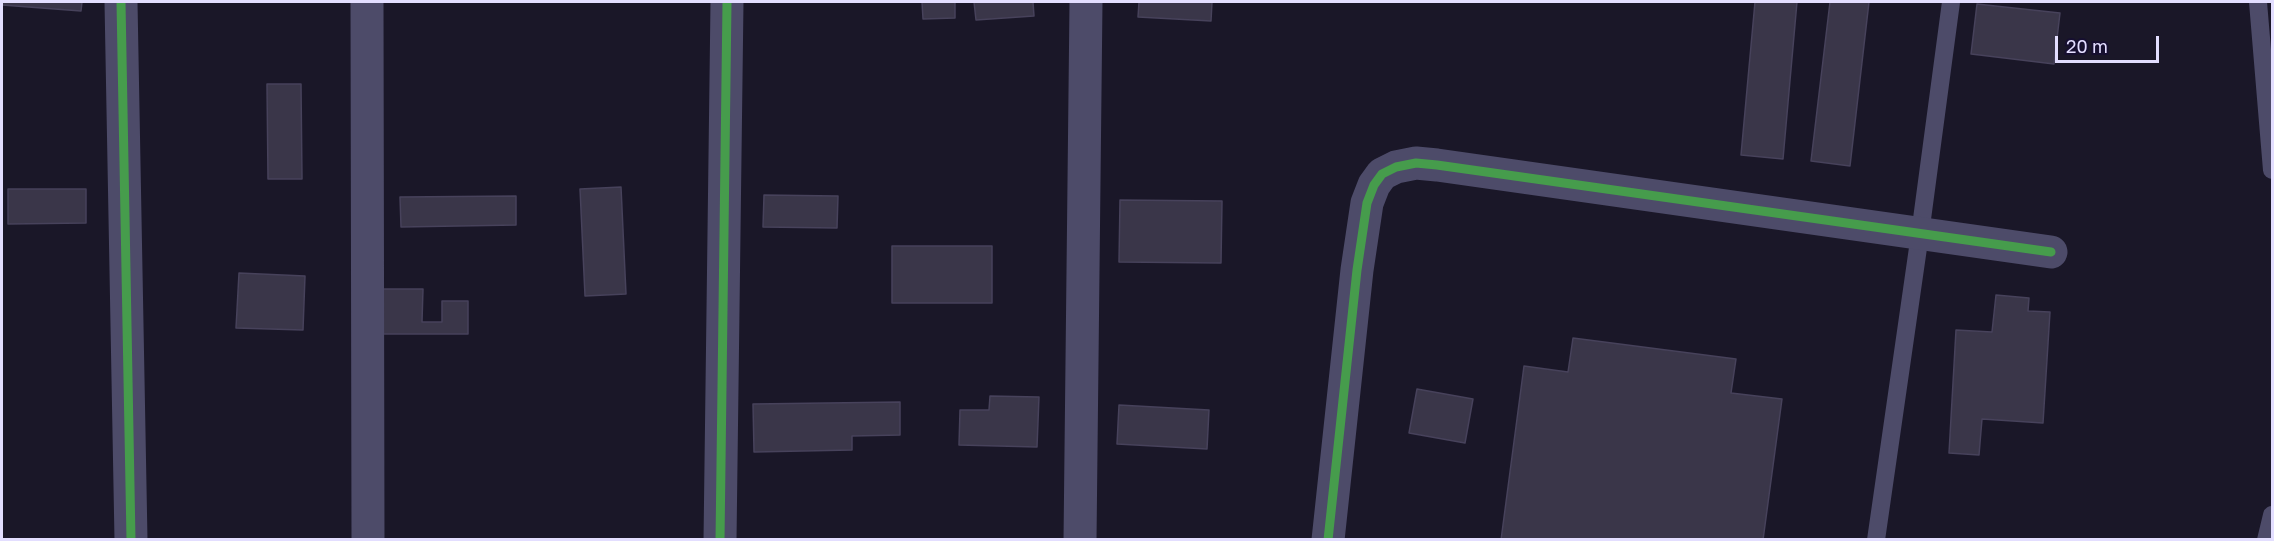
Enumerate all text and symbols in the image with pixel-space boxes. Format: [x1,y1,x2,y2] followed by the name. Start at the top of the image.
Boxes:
[2058,24,2162,62] scale bar
[2066,35,2108,57] text: 20 m

